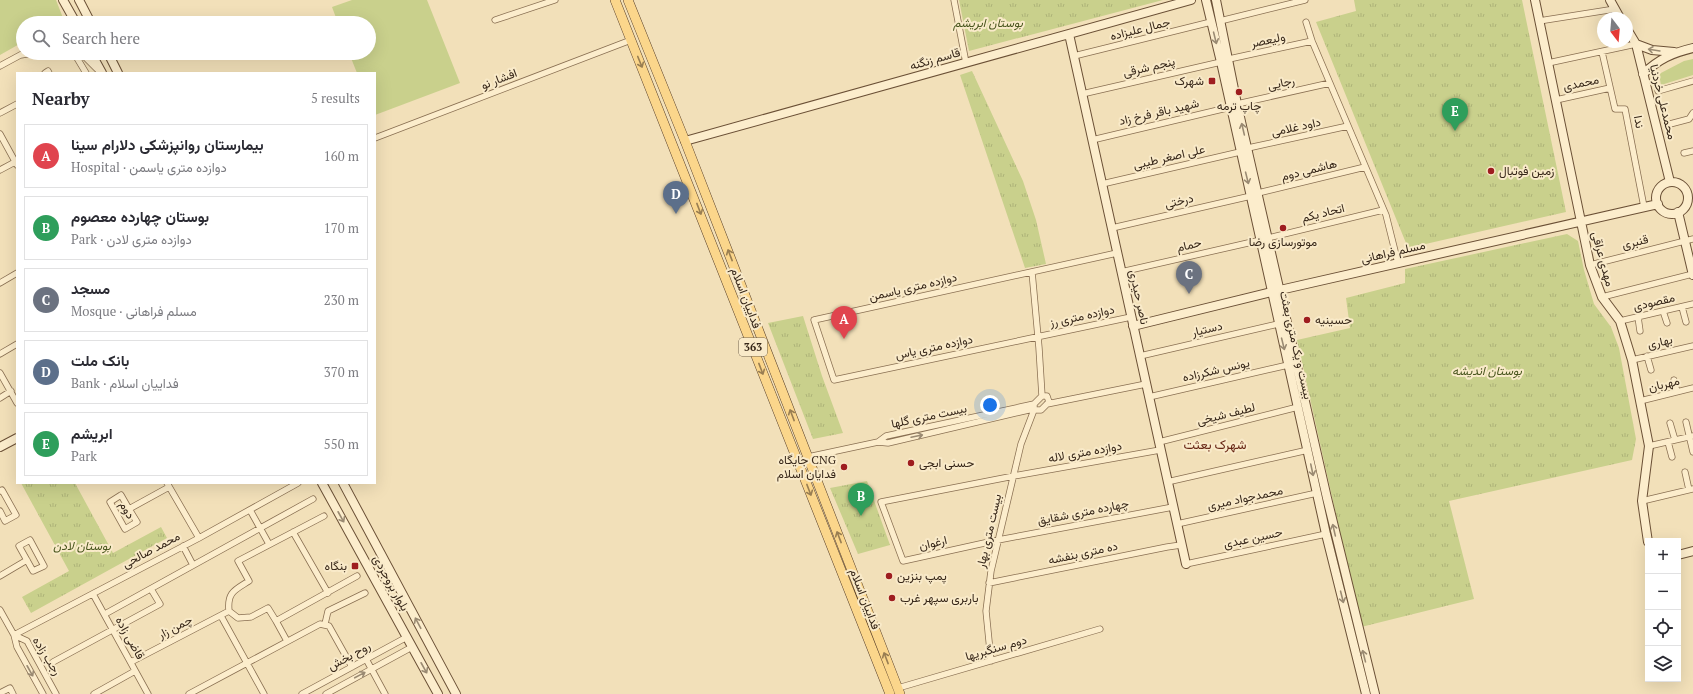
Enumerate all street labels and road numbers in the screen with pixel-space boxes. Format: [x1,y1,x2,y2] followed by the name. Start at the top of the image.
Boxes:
[1108,14,1172,44] street label: جمال علیزاده
[1248,29,1287,52] street label: ولیعصر
[908,44,962,74] street label: قاسم زنگنه
[1121,53,1177,81] street label: پنجم شرقی
[1646,63,1680,141] street label: محمدعلی خردنیا
[479,65,519,93] street label: افشار نو
[1562,71,1600,95] street label: محمدی
[1266,72,1296,94] street label: رجایی
[1117,95,1201,130] street label: شهید باقر فرخ زاد
[1270,114,1323,140] street label: داود غلامی
[1631,114,1648,130] street label: ندا
[1132,141,1206,173] street label: علی اصغر طیبی
[1279,155,1339,185] street label: هاشمی دوم
[1163,190,1195,212] street label: درختی
[1300,200,1346,226] street label: اتحاد یکم
[1588,230,1618,288] street label: مهدی عراقی
[1620,231,1650,253] street label: قنبری
[1175,234,1203,256] street label: حمام
[1359,237,1427,267] street label: مسلم فراهانی
[727,265,765,331] street label: فداییان اسلام
[1125,268,1153,326] street label: ناصر حیدری
[867,269,959,305] street label: دوازده متری یاسمن
[1276,289,1316,401] street label: بیست و یک متری بعثت
[1632,289,1676,315] street label: مقصودی
[1047,301,1116,331] street label: دوازده متری رز
[1189,318,1224,341] street label: دستیار
[894,331,975,363] street label: دوازده متری یاس
[1646,331,1674,353] street label: بهاری
[739,338,767,356] road number: 363
[1181,355,1251,385] street label: یونس شکرزاده
[1647,373,1681,395] street label: مهربان
[1195,399,1257,429] street label: لطیف شیخی
[890,400,968,432] street label: بیست متری گلها
[1047,438,1123,466] street label: دوازده متری لاله
[1206,482,1284,514] street label: محمدجواد میری
[972,492,1005,571] street label: بیست متری بهار
[1036,495,1130,529] street label: چهارده متری شقایق
[115,498,139,522] street label: دوم
[1222,524,1284,552] street label: حسین عبدی
[119,528,183,572] street label: محمد صالحی
[917,532,949,554] street label: ارغوان
[1047,538,1120,568] street label: ده متری بنفشه
[369,552,413,614] street label: بلوار بروجردی
[846,566,884,632] street label: فداییان اسلام
[154,612,195,643] street label: چمن زار
[112,614,148,662] street label: قاضی زاده
[963,632,1029,664] street label: دوم سنگبریها
[29,634,65,678] street label: رجب زاده
[325,638,374,675] street label: روح بخش

